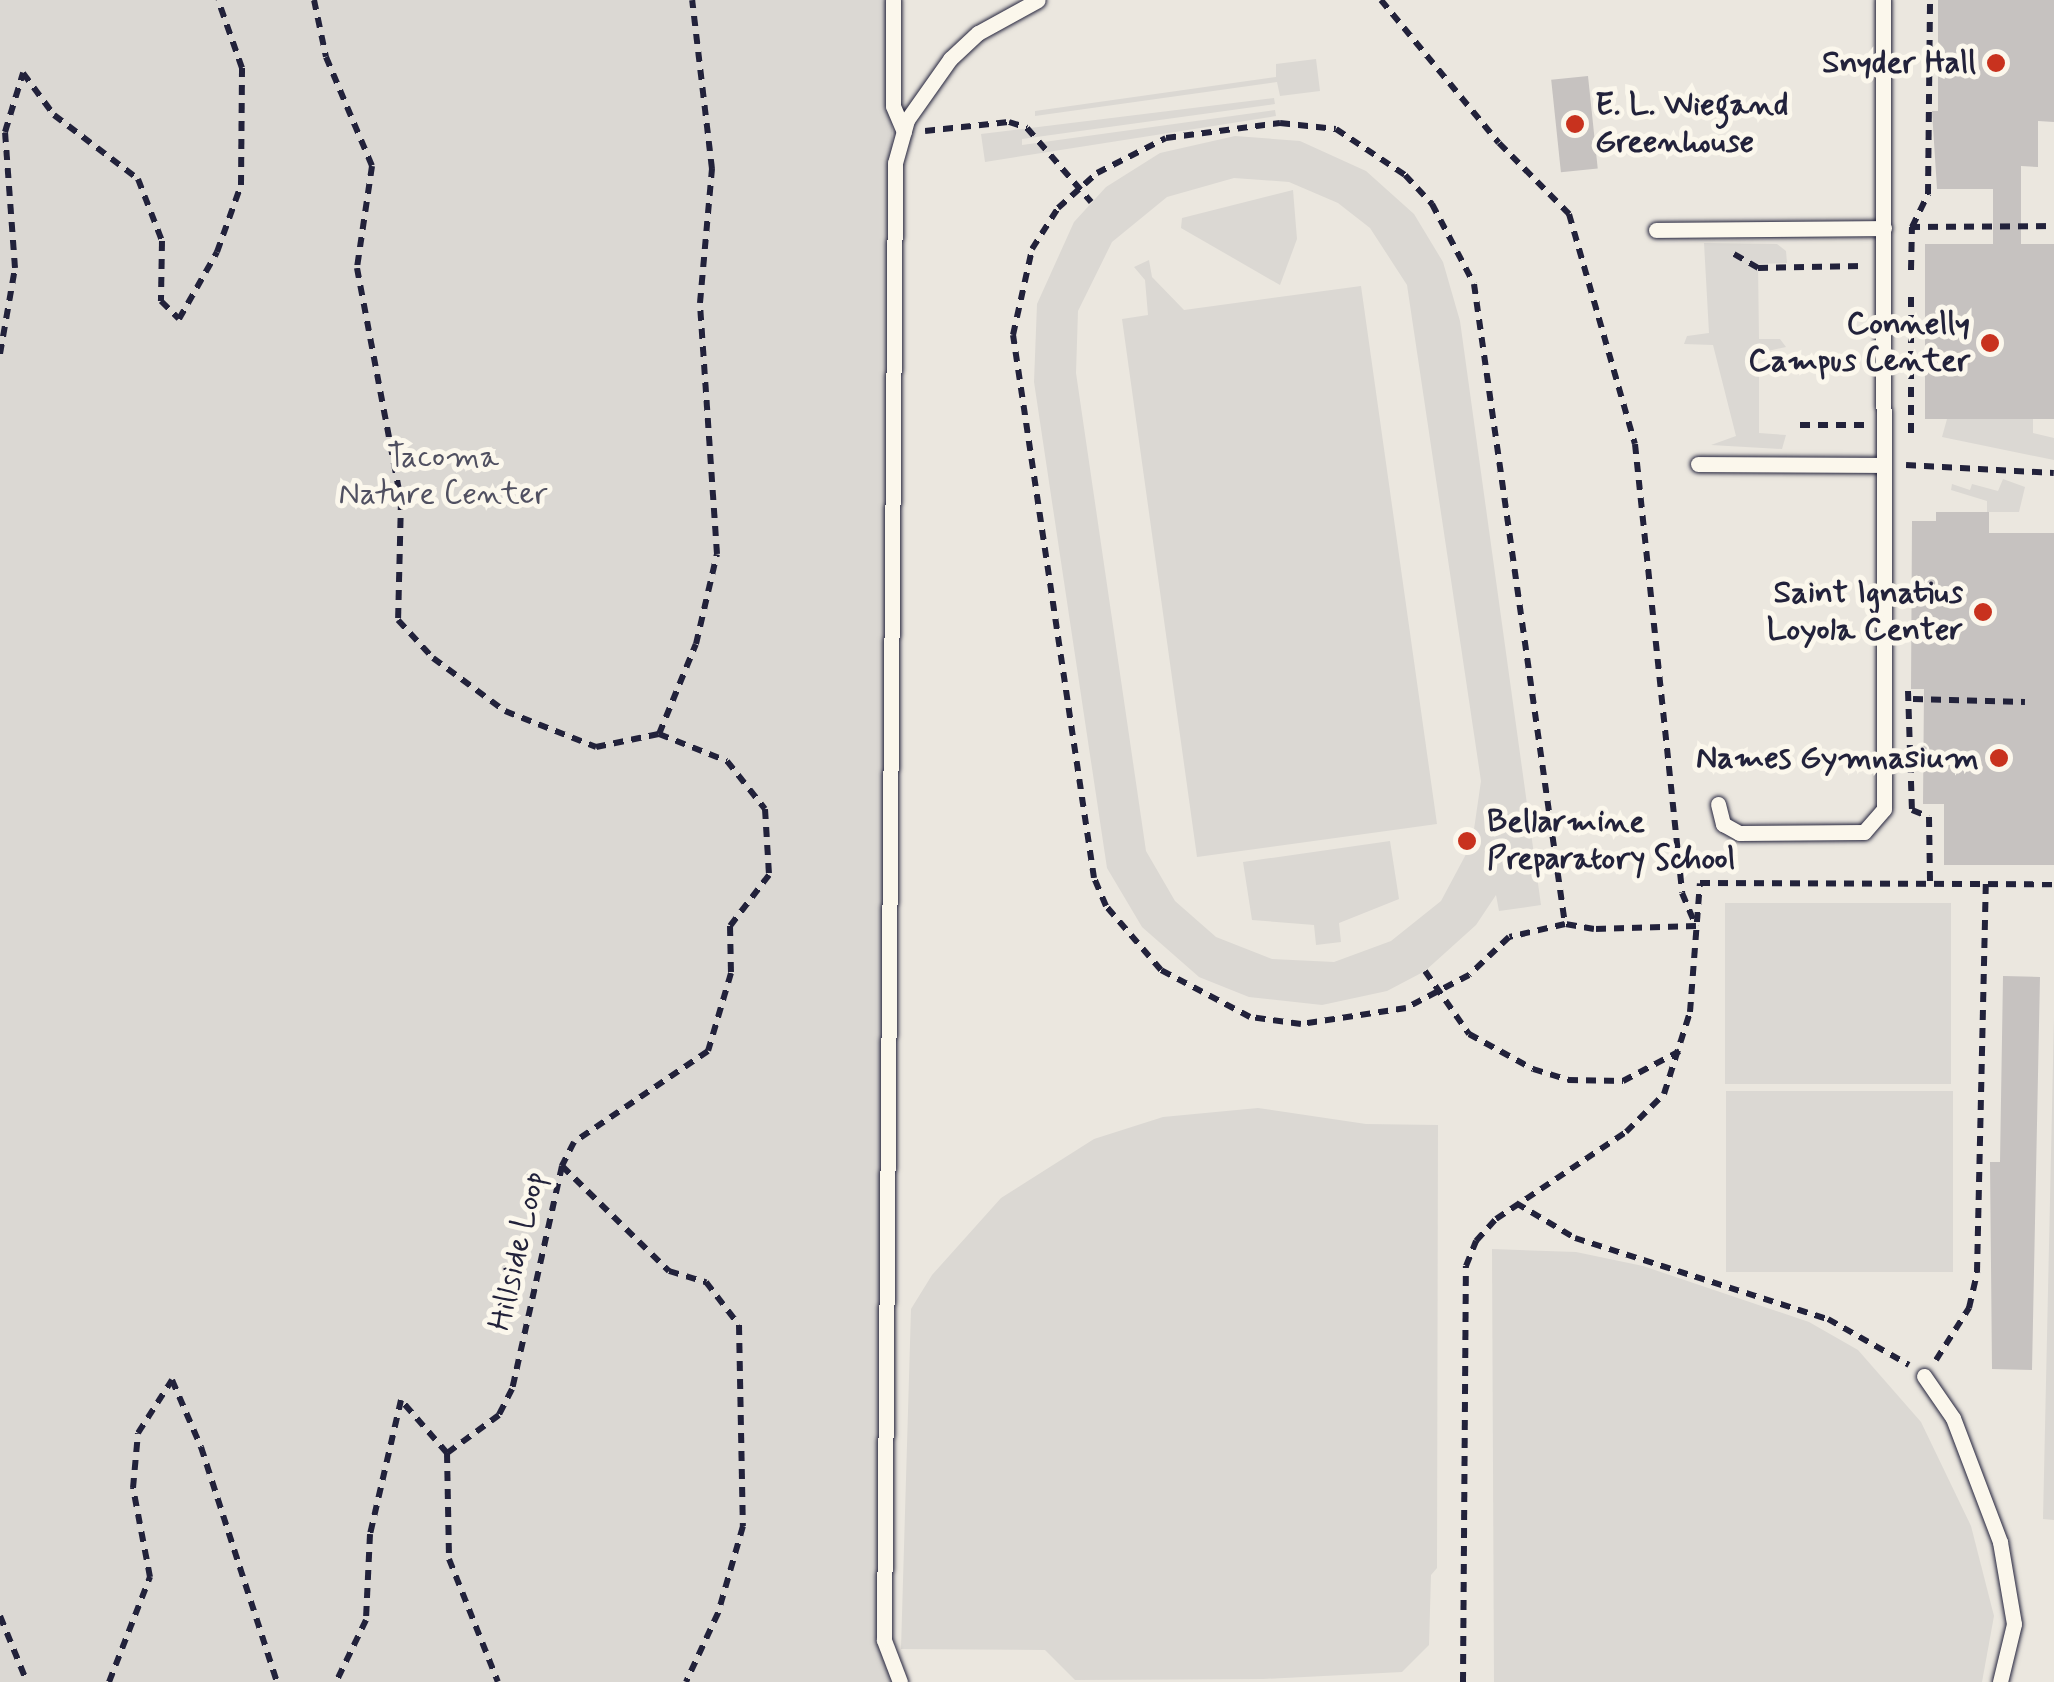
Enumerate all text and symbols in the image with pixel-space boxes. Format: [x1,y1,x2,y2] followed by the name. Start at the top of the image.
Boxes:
[1822,44,1976,82] place label: Snyder Hall
[1985,52,2007,74] marker: Snyder Hall
[1595,87,1788,162] place label: E. L. Wiegand Greenhouse
[1564,113,1586,135] marker: E. L. Wiegand Greenhouse
[1754,306,1970,381] place label: Connelly Campus Center
[1979,332,2001,354] marker: Connelly Campus Center
[341,439,545,514] park label: Tacoma Nature Center
[1767,575,1963,650] place label: Saint Ignatius Loyola Center
[1972,601,1994,623] marker: Saint Ignatius Loyola Center
[1696,739,1979,777] place label: Names Gymnasium
[1988,747,2010,769] marker: Names Gymnasium
[1487,804,1737,879] place label: Bellarmine Preparatory School
[1456,830,1478,852] marker: Bellarmine Preparatory School
[481,1167,555,1335] street label: Hillside Loop

